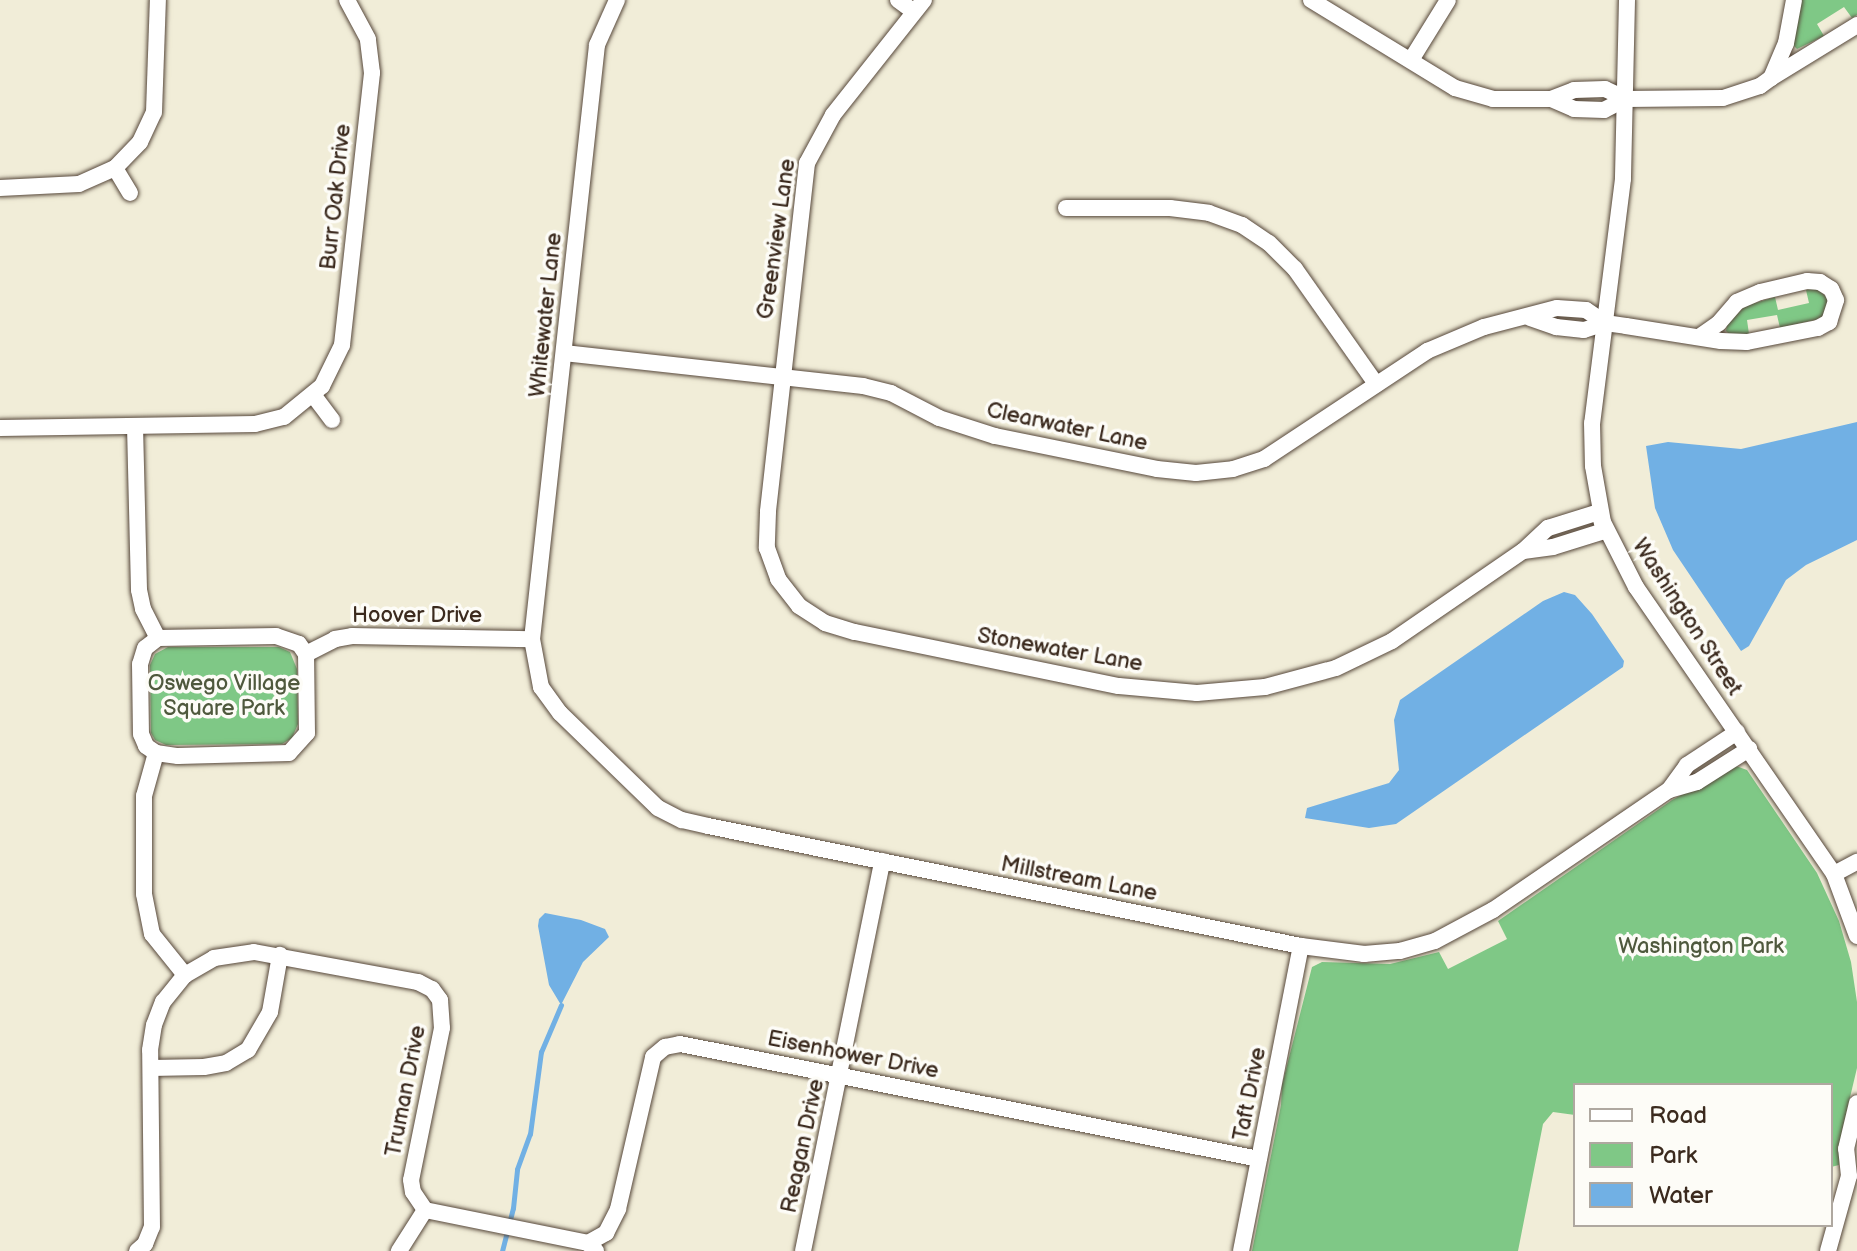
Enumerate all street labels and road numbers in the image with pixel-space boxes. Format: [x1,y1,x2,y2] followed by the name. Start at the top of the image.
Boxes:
[315,123,357,271] street label: Burr Oak Drive
[753,157,801,321] street label: Greenview Lane
[524,231,568,399] street label: Whitewater Lane
[984,397,1150,457] street label: Clearwater Lane
[1626,534,1748,700] street label: Washington Street
[352,603,482,629] street label: Hoover Drive
[975,622,1145,678] street label: Stonewater Lane
[999,851,1159,907] street label: Millstream Lane
[380,1023,432,1159] street label: Truman Drive
[765,1025,941,1085] street label: Eisenhower Drive
[1228,1045,1272,1143] street label: Taft Drive
[776,1077,830,1215] street label: Reagan Drive

